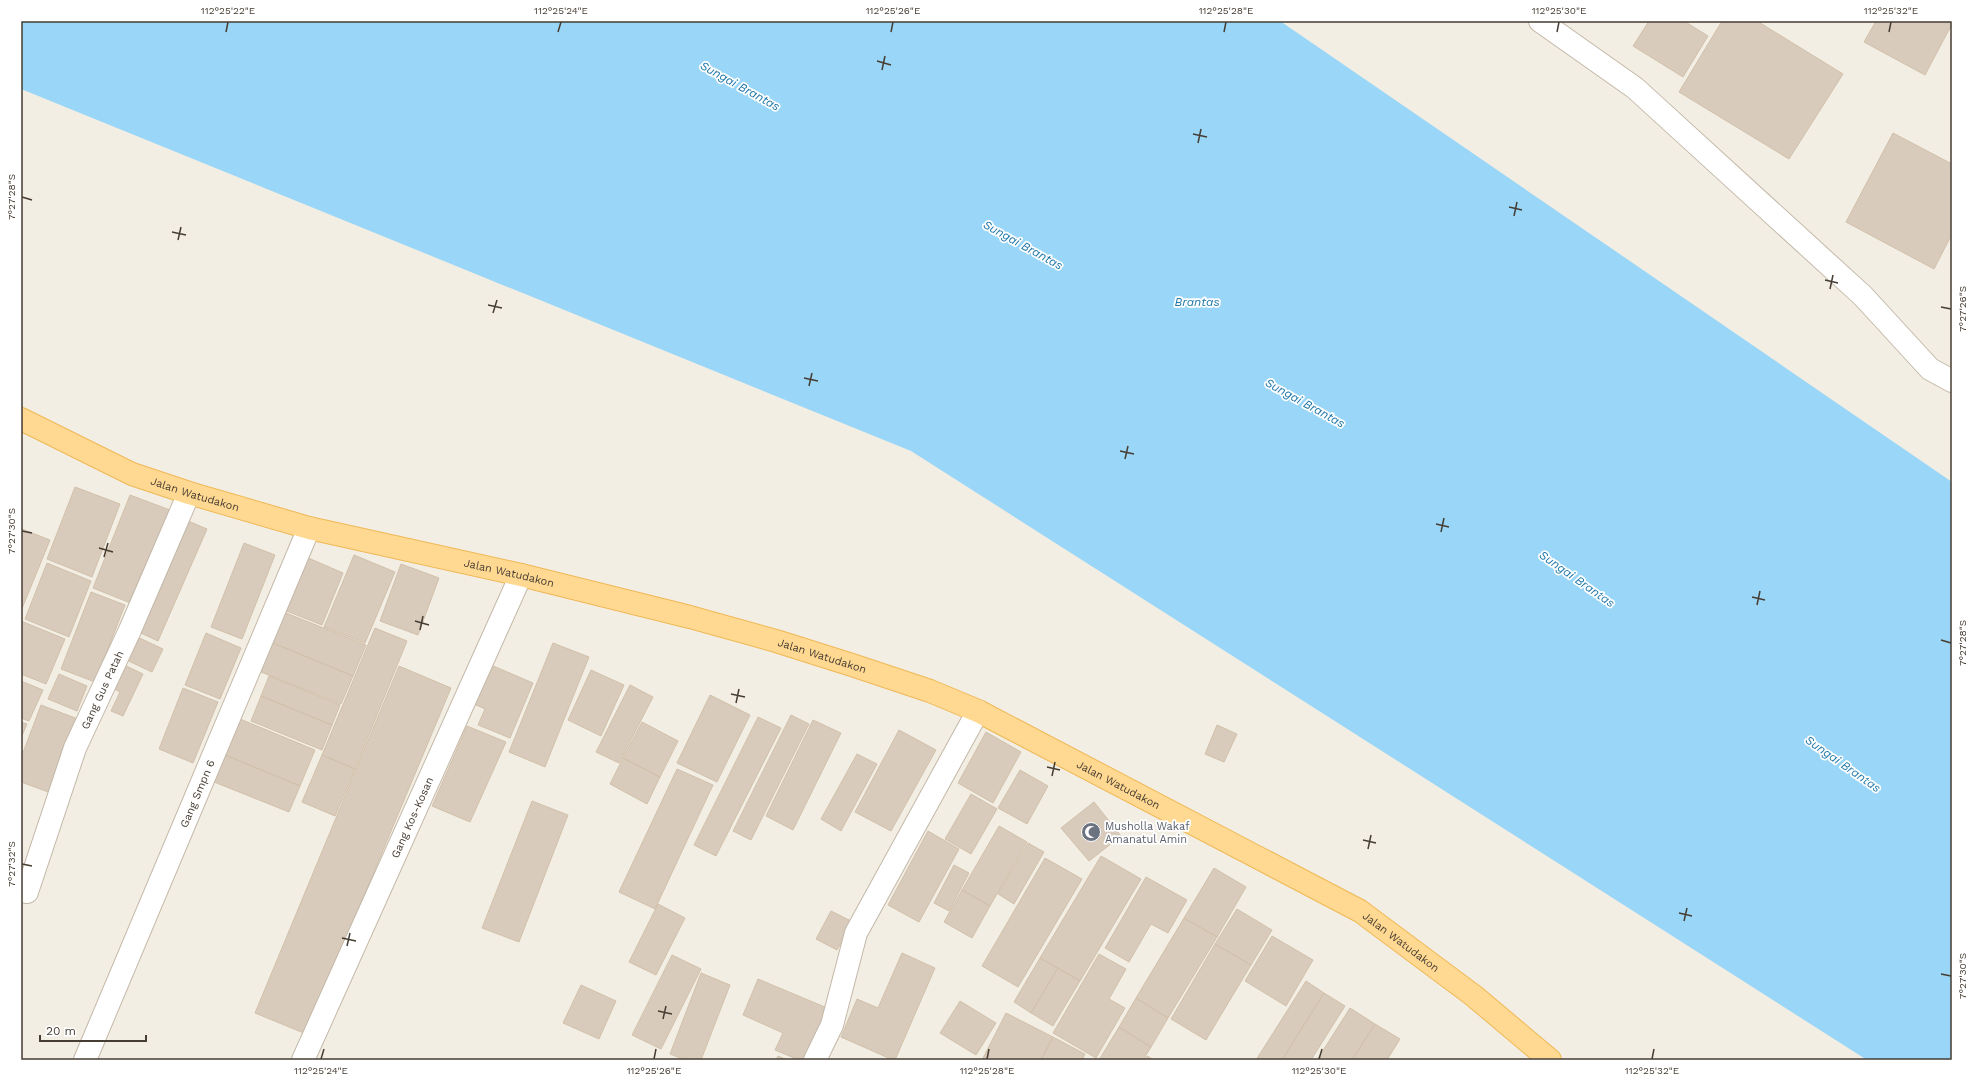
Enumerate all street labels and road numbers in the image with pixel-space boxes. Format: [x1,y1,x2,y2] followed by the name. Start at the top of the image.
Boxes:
[149,474,241,514] street label: Jalan Watudakon
[463,556,556,590] street label: Jalan Watudakon
[776,635,868,676] street label: Jalan Watudakon
[78,648,126,731] street label: Gang Gus Patah
[1075,757,1162,812] street label: Jalan Watudakon
[177,758,217,829] street label: Gang Smpn 6
[388,775,436,860] street label: Gang Kos-Kosan
[1360,909,1442,975] street label: Jalan Watudakon

